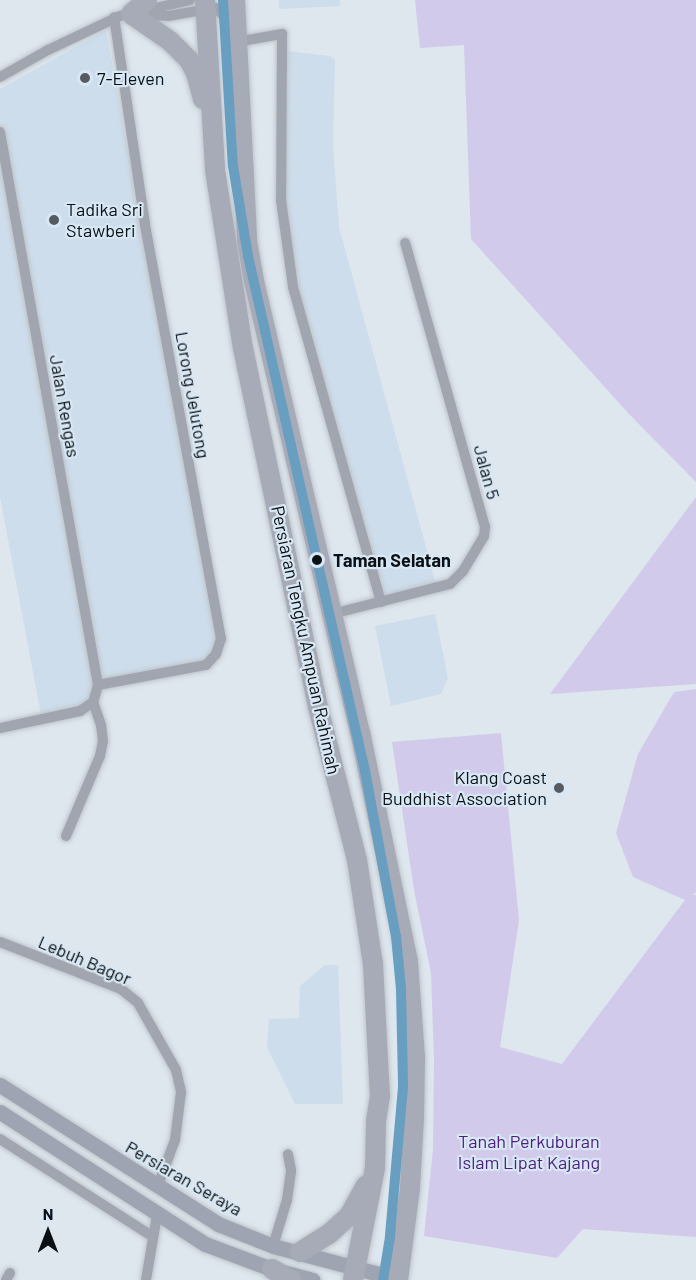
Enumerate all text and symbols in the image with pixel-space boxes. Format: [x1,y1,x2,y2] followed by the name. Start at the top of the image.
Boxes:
[97,67,165,89] place label: 7-Eleven
[78,71,92,85] marker: 7-Eleven
[66,199,143,242] place label: Tadika Sri Stawberi
[47,213,61,227] marker: Tadika Sri Stawberi
[171,330,215,460] street label: Lorong Jelutong
[45,353,85,459] street label: Jalan Rengas
[469,442,505,502] street label: Jalan 5
[267,504,345,776] street label: Persiaran Tengku Ampuan Rahimah
[306,549,328,571] marker: Taman Selatan
[333,549,451,571] place label: Taman Selatan
[382,767,547,810] place label: Klang Coast Buddhist Association
[552,781,566,795] marker: Klang Coast Buddhist Association
[35,931,135,989] street label: Lebuh Bagor
[458,1131,600,1174] park label: Tanah Perkuburan Islam Lipat Kajang
[122,1136,246,1220] street label: Persiaran Seraya
[18,1202,78,1262] north arrow
[43,1204,53,1223] text: N

